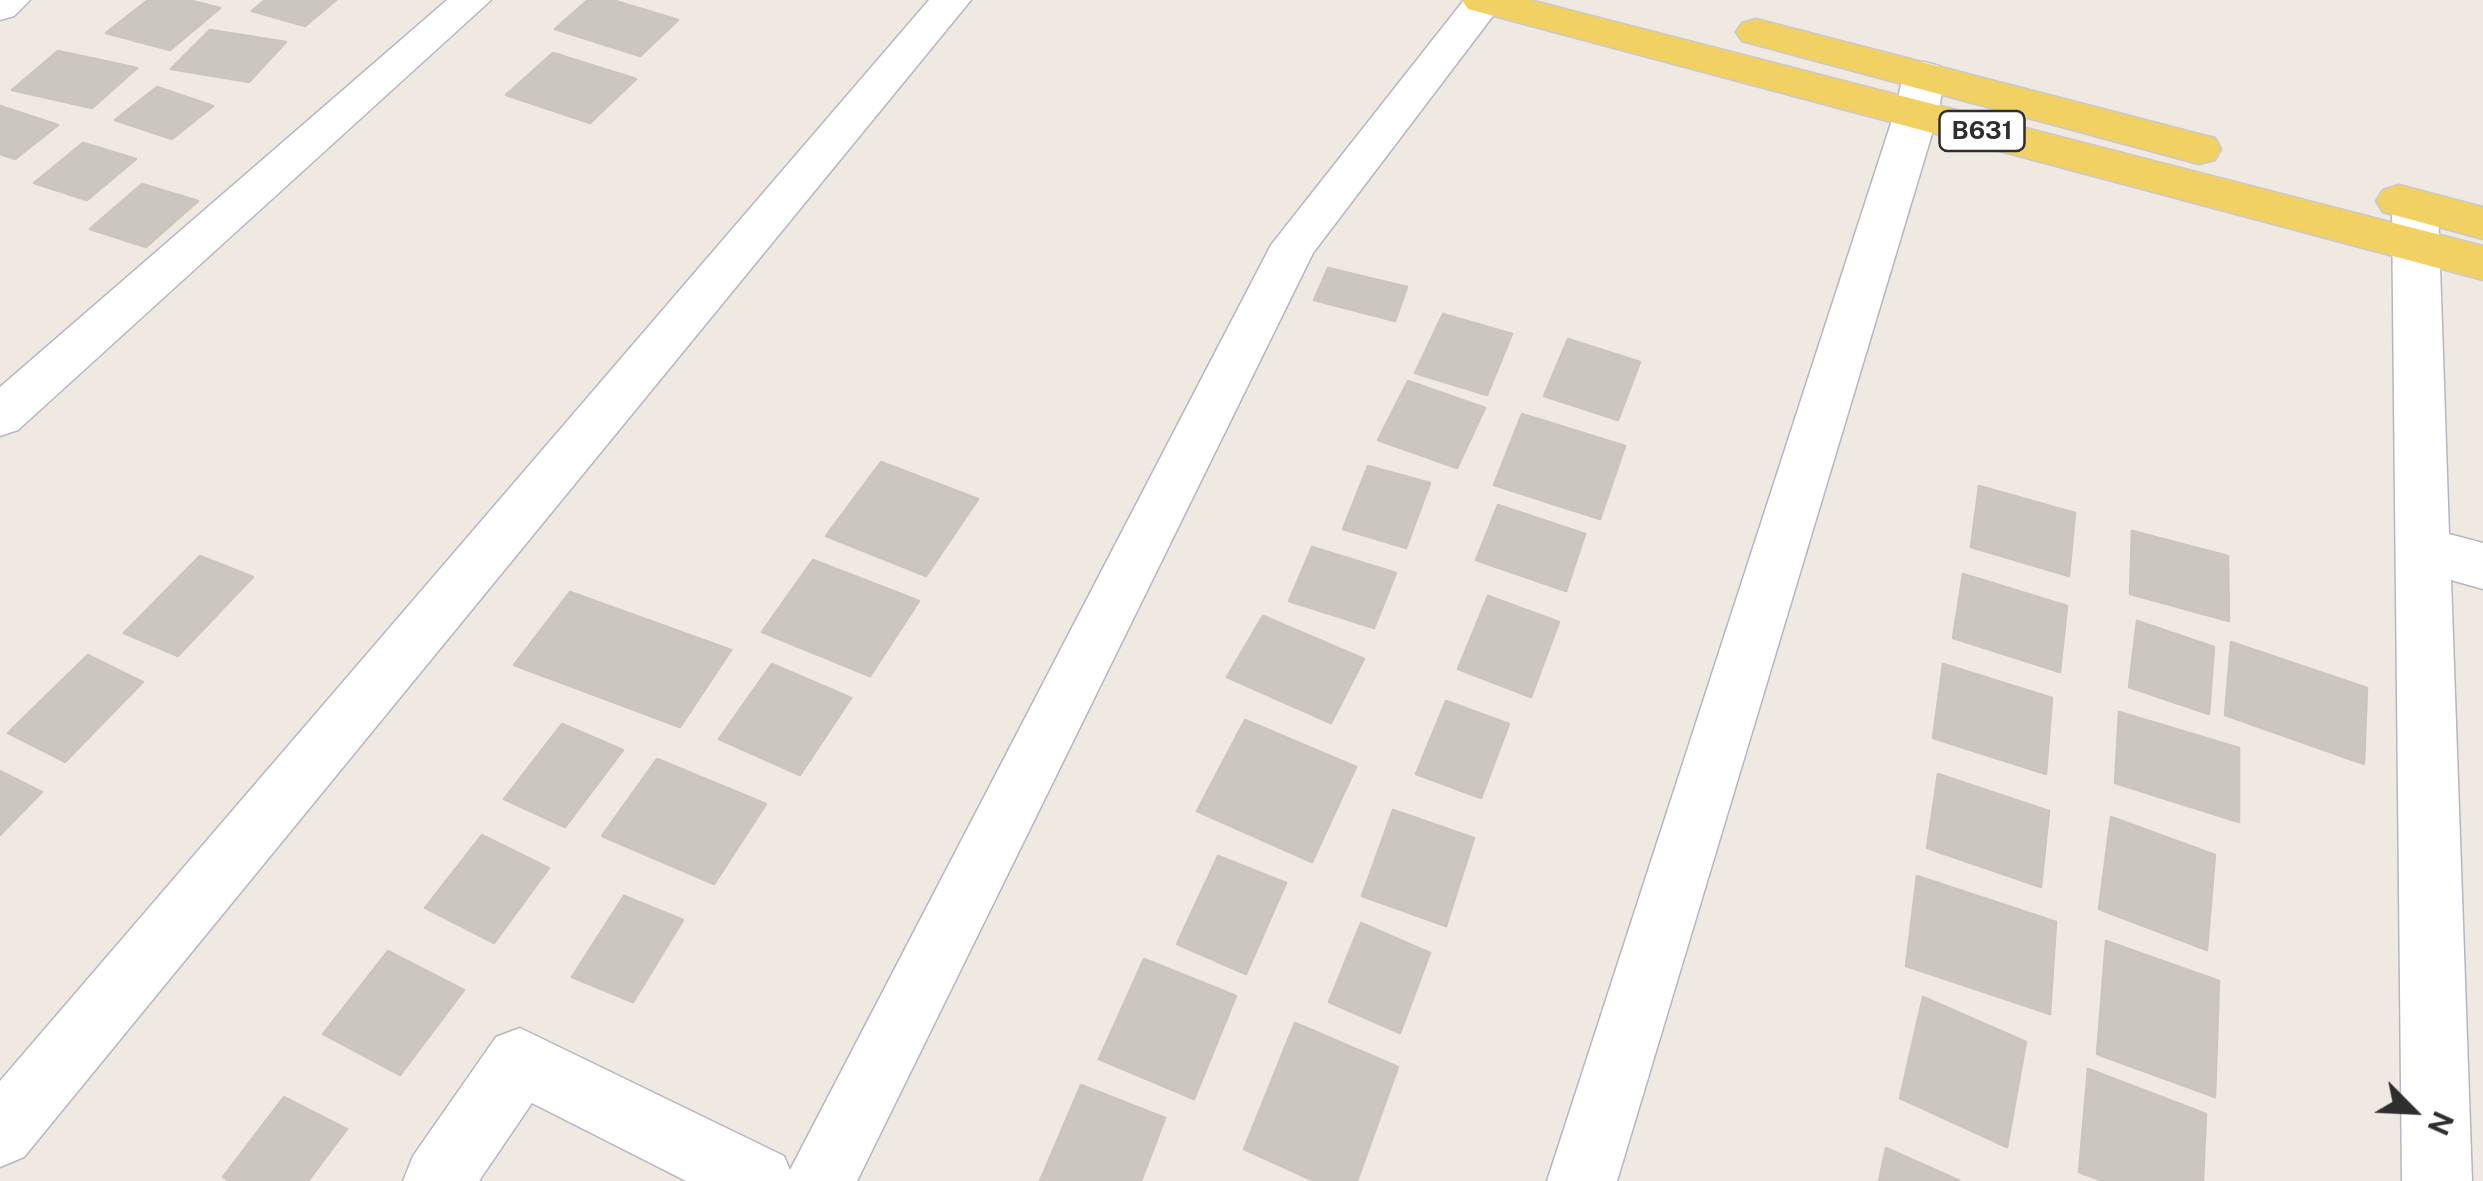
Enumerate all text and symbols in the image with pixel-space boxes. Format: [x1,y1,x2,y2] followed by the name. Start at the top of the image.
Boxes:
[1940,111,2024,151] road number: B631
[2363,1061,2463,1161] north arrow
[2421,1107,2460,1140] text: N

